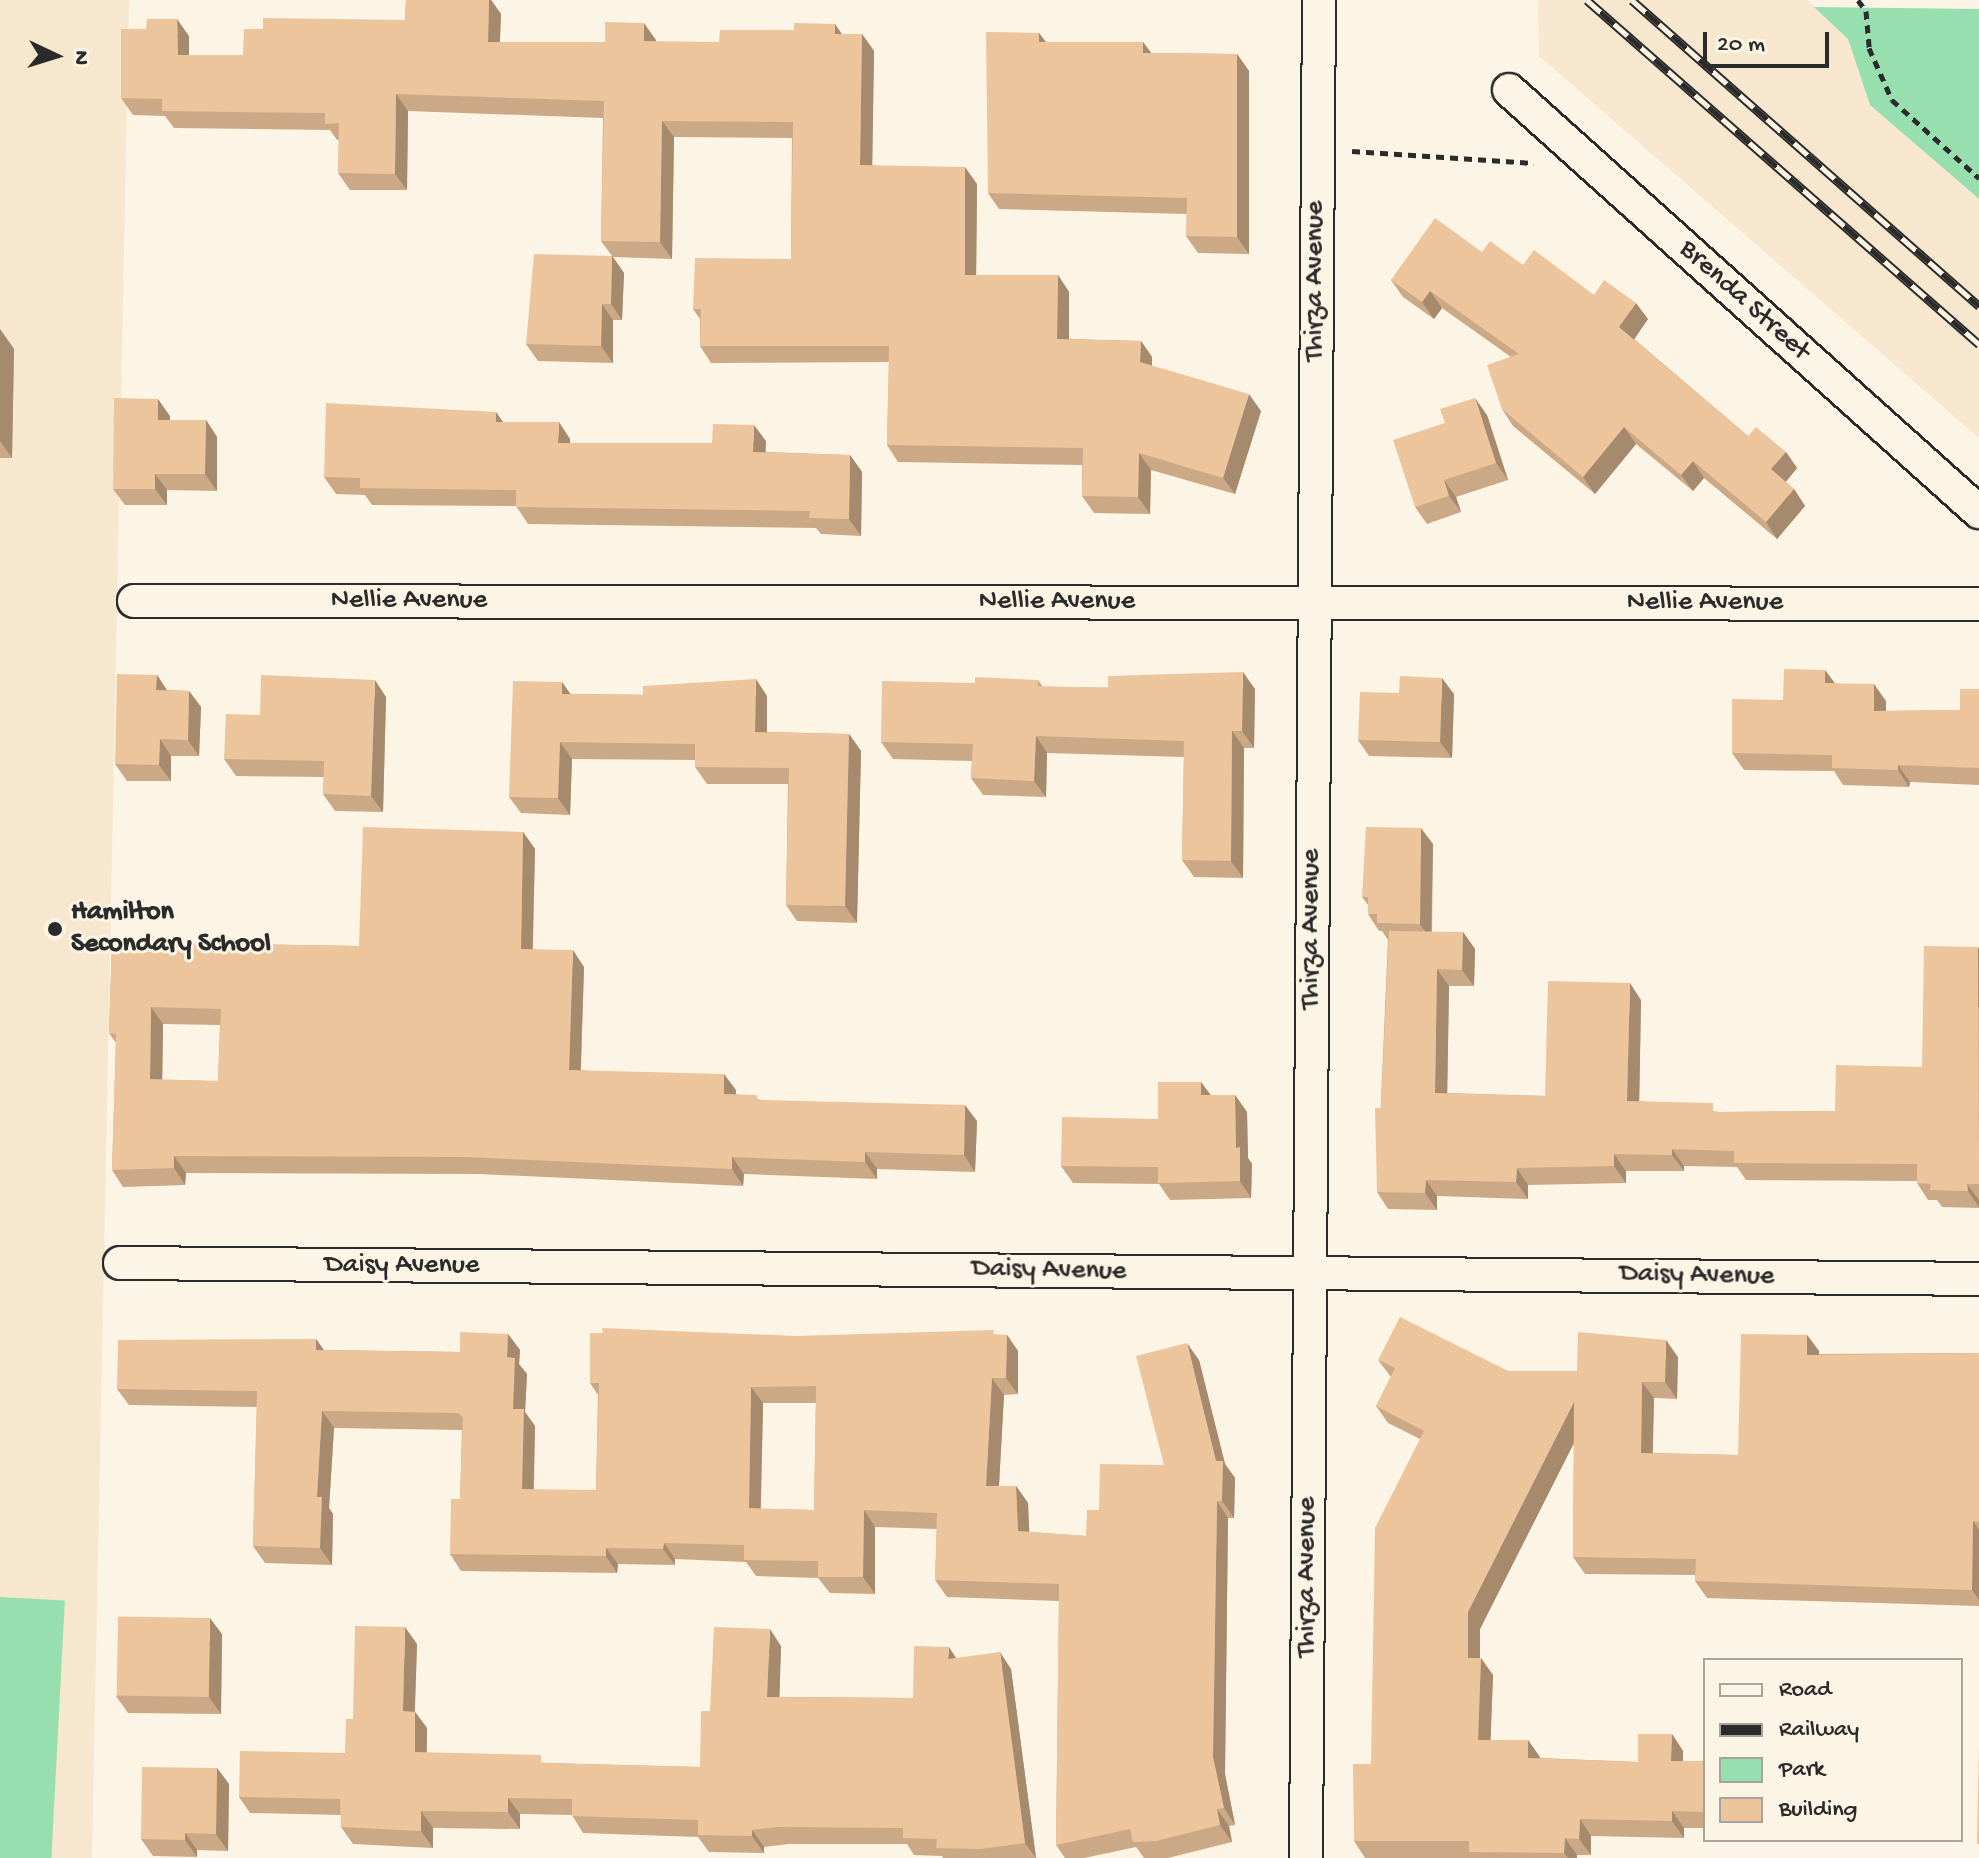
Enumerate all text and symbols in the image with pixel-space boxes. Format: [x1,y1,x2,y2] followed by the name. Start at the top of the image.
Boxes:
[16,16,96,96] north arrow
[1707,16,1833,66] scale bar
[1717,31,1765,60] text: 20 m
[66,50,93,66] text: N
[1299,201,1333,361] street label: Thirza Avenue
[1671,233,1817,369] street label: Brenda Street
[331,584,487,618] street label: Nellie Avenue
[979,585,1135,619] street label: Nellie Avenue
[1627,586,1783,620] street label: Nellie Avenue
[1295,849,1329,1009] street label: Thirza Avenue
[71,896,271,962] place label: Hamilton Secondary School
[46,920,64,938] marker: Hamilton Secondary School
[325,1249,479,1283] street label: Daisy Avenue
[971,1253,1127,1289] street label: Daisy Avenue
[1619,1258,1775,1294] street label: Daisy Avenue
[1291,1497,1325,1657] street label: Thirza Avenue
[1703,1658,1963,1842] legend
[1779,1676,1831,1705] text: Road
[1779,1716,1859,1745] text: Railway
[1779,1756,1825,1785] text: Park
[1779,1796,1857,1825] text: Building

